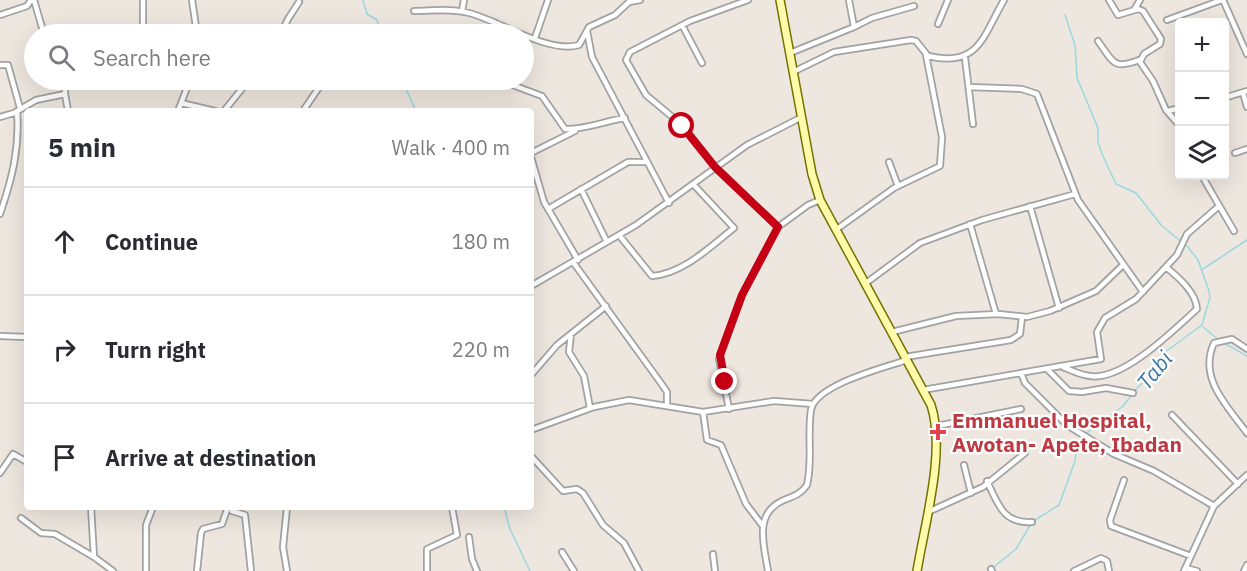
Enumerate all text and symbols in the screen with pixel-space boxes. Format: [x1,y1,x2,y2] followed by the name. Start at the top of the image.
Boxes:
[1175,18,1229,180] map controls
[1175,18,1229,72] button: +
[24,24,534,90] search box
[45,41,78,74] icon: search
[93,43,211,72] text: Search here
[1175,72,1229,126] button: −
[668,112,694,138] route start
[1175,126,1229,180] button: layers
[48,130,116,164] text: 5 min
[392,134,510,161] text: Walk · 400 m
[48,225,81,258] icon: ahead
[105,227,198,256] text: Continue
[452,228,510,255] text: 180 m
[48,333,81,366] icon: right
[105,335,206,364] text: Turn right
[452,336,510,363] text: 220 m
[1130,344,1179,395] water label: Tabi
[711,368,737,394] route end
[952,406,1182,458] place label: Emmanuel Hospital, Awotan- Apete, Ibadan
[929,423,947,441] marker: Emmanuel Hospital, Awotan- Apete, Ibadan
[48,441,81,474] icon: arrive
[105,443,316,472] text: Arrive at destination

